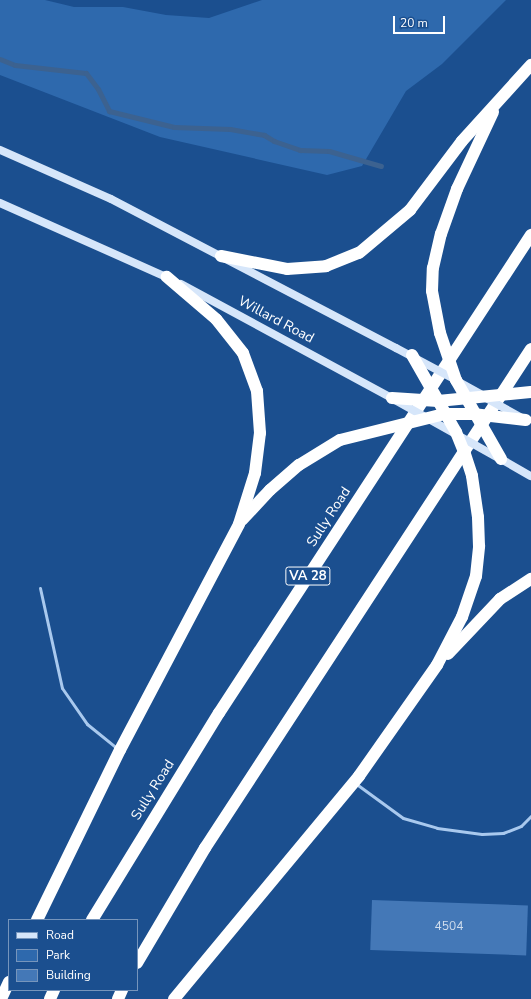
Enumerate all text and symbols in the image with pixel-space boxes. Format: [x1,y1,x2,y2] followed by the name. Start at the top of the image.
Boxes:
[395,8,447,34] scale bar
[400,15,428,31] text: 20 m
[235,293,317,347] street label: Willard Road
[303,484,355,550] street label: Sully Road
[285,565,331,587] road number: VA 28
[128,757,178,823] street label: Sully Road
[8,919,138,991] legend
[435,920,463,934] house number: 4504
[46,927,74,943] text: Road
[46,947,70,963] text: Park
[46,967,91,983] text: Building

